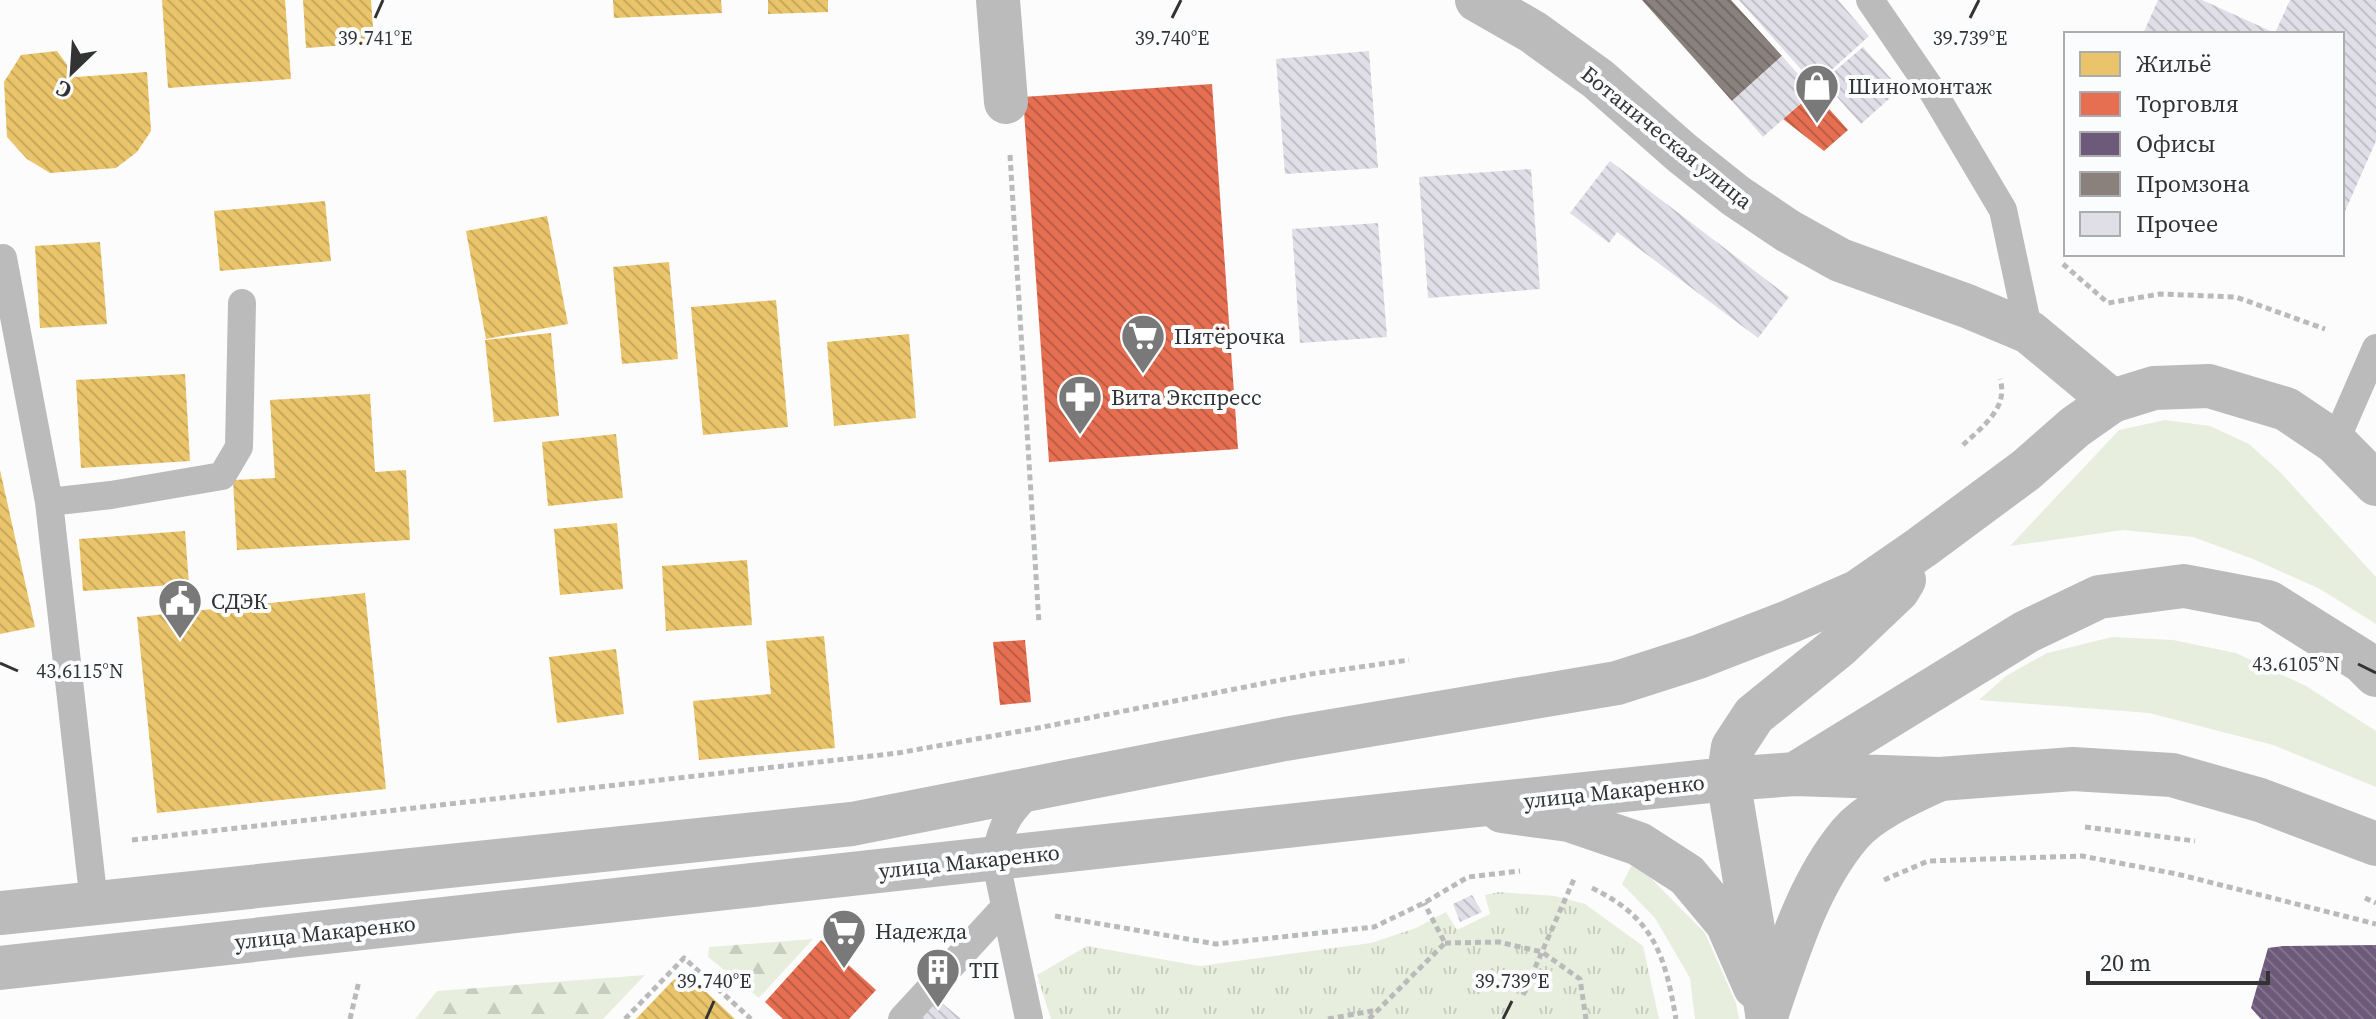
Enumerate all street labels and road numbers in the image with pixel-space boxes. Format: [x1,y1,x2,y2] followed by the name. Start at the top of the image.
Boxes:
[1575,59,1760,216] street label: Ботаническая улица
[1522,767,1706,815] street label: улица Макаренко
[877,837,1061,885] street label: улица Макаренко
[233,908,417,956] street label: улица Макаренко

